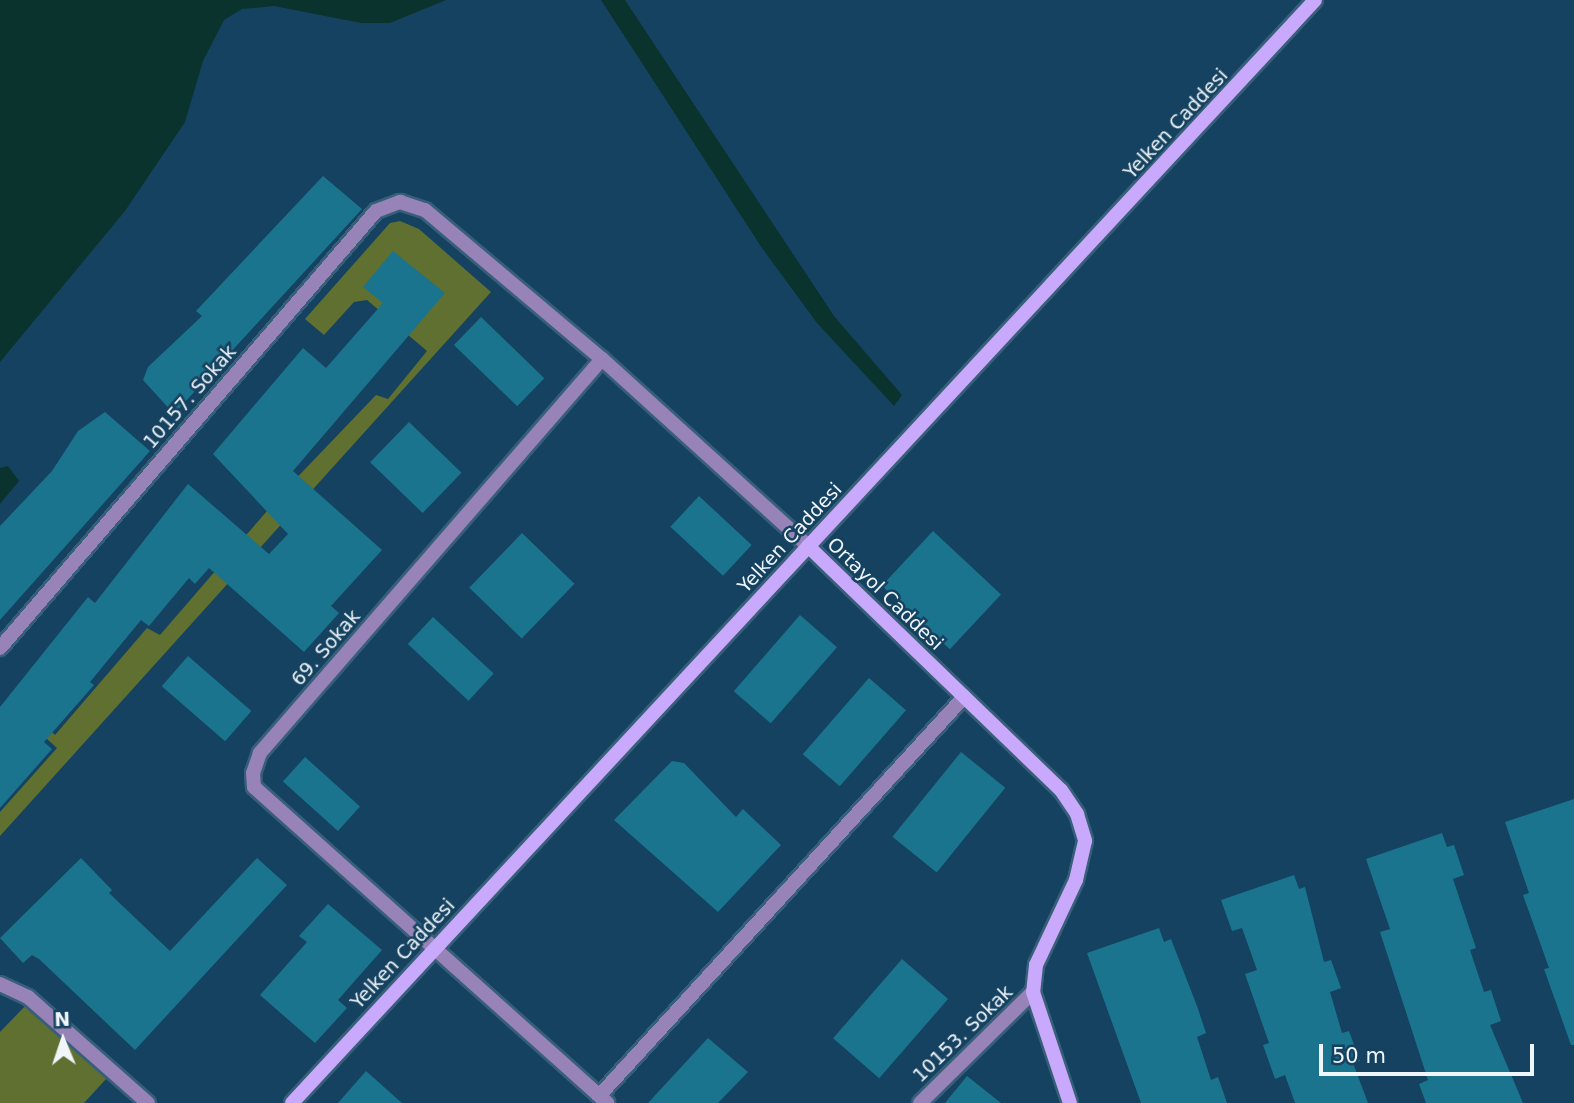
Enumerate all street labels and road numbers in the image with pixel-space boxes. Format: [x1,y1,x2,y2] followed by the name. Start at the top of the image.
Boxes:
[1119,64,1233,184] street label: Yelken Caddesi
[139,341,241,453] street label: 10157. Sokak
[733,478,847,598] street label: Yelken Caddesi
[822,533,948,655] street label: Ortayol Caddesi
[287,605,365,691] street label: 69. Sokak
[346,894,460,1014] street label: Yelken Caddesi
[908,981,1018,1087] street label: 10153. Sokak

